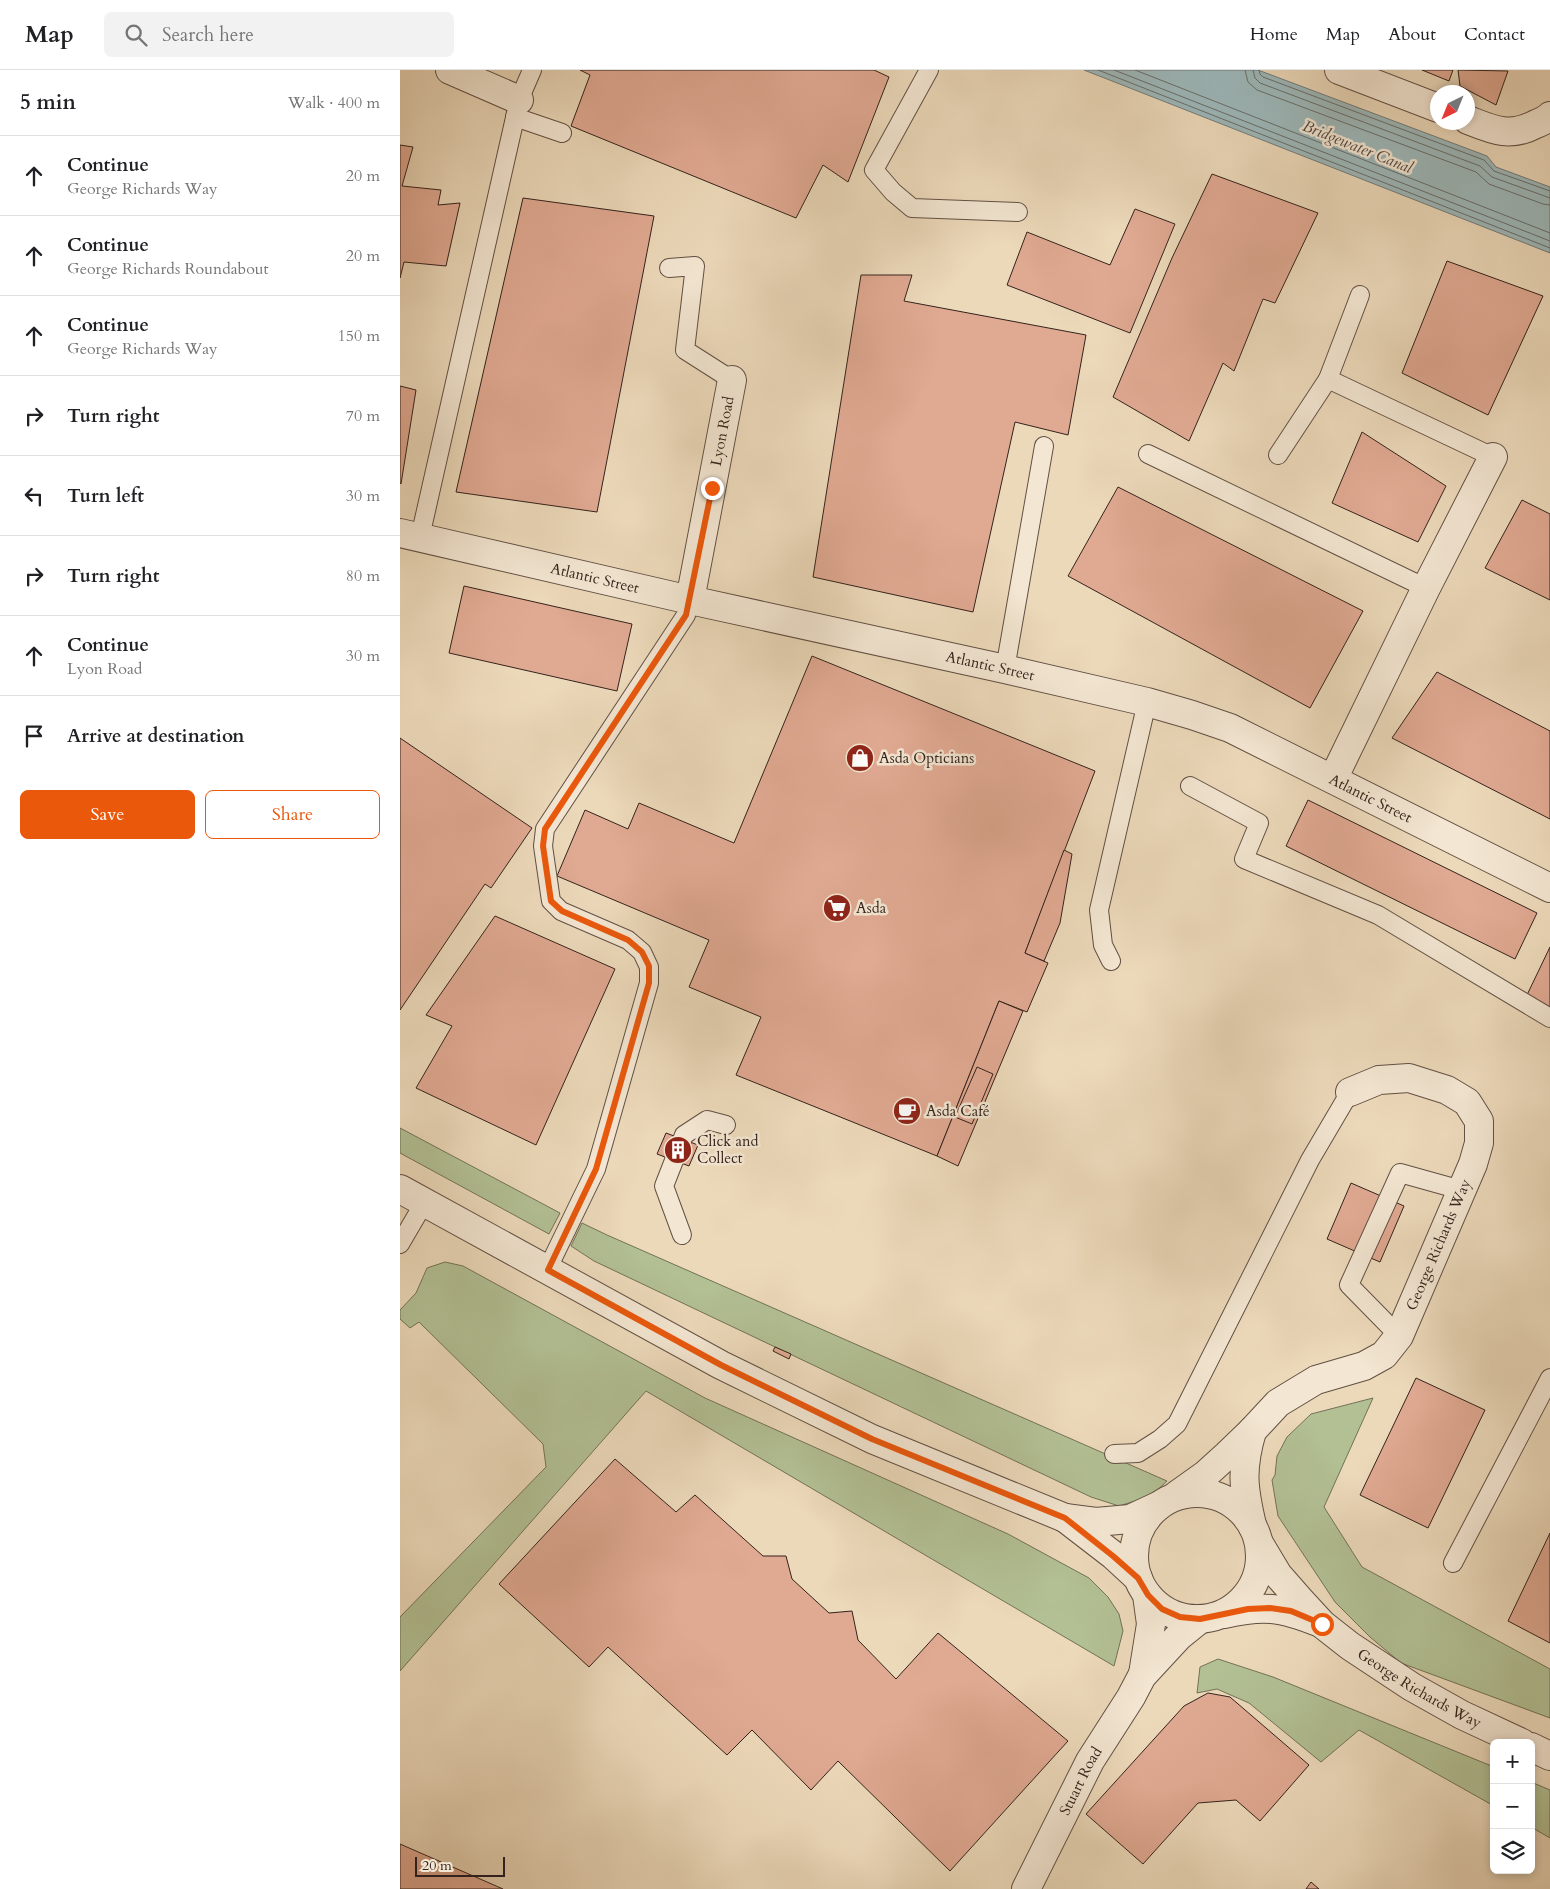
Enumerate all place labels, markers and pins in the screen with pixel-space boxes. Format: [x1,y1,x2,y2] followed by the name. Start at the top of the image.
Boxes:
[845,743,875,773] shop icon: Asda Opticians
[879,748,974,768] place label: Asda Opticians
[822,893,852,923] supermarket icon: Asda
[856,898,887,918] place label: Asda
[892,1096,922,1126] cafe icon: Asda Café
[926,1101,990,1121] place label: Asda Café
[697,1131,758,1168] place label: Click and Collect
[663,1135,693,1165] building icon: Click and Collect

